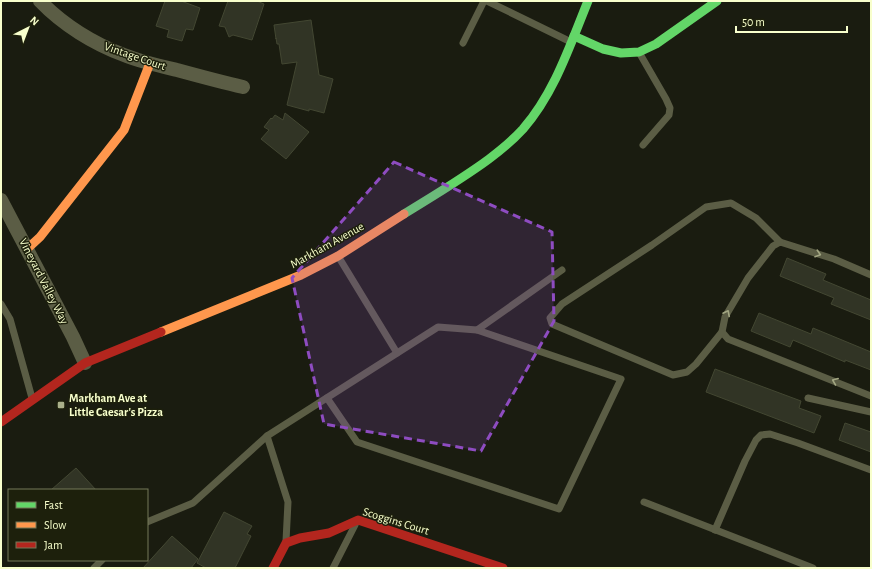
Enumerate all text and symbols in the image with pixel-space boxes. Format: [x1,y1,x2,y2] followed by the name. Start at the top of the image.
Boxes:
[8,8,48,48] north arrow
[736,8,847,34] scale bar
[28,14,41,28] text: N
[742,16,765,28] text: 50 m
[103,40,167,72] street label: Vintage Court
[288,220,366,270] street label: Markham Avenue
[16,236,71,326] street label: Vineyard Valley Way
[815,249,822,258] one-way arrow
[722,310,730,317] one-way arrow
[831,378,838,386] one-way arrow
[69,392,163,418] place label: Markham Ave at Little Caesar's Pizza
[56,400,66,410] marker: Markham Ave at Little Caesar's Pizza
[8,489,148,561] legend
[44,499,63,511] text: Fast
[361,505,431,537] street label: Scoggins Court
[44,519,66,531] text: Slow
[44,539,63,551] text: Jam

